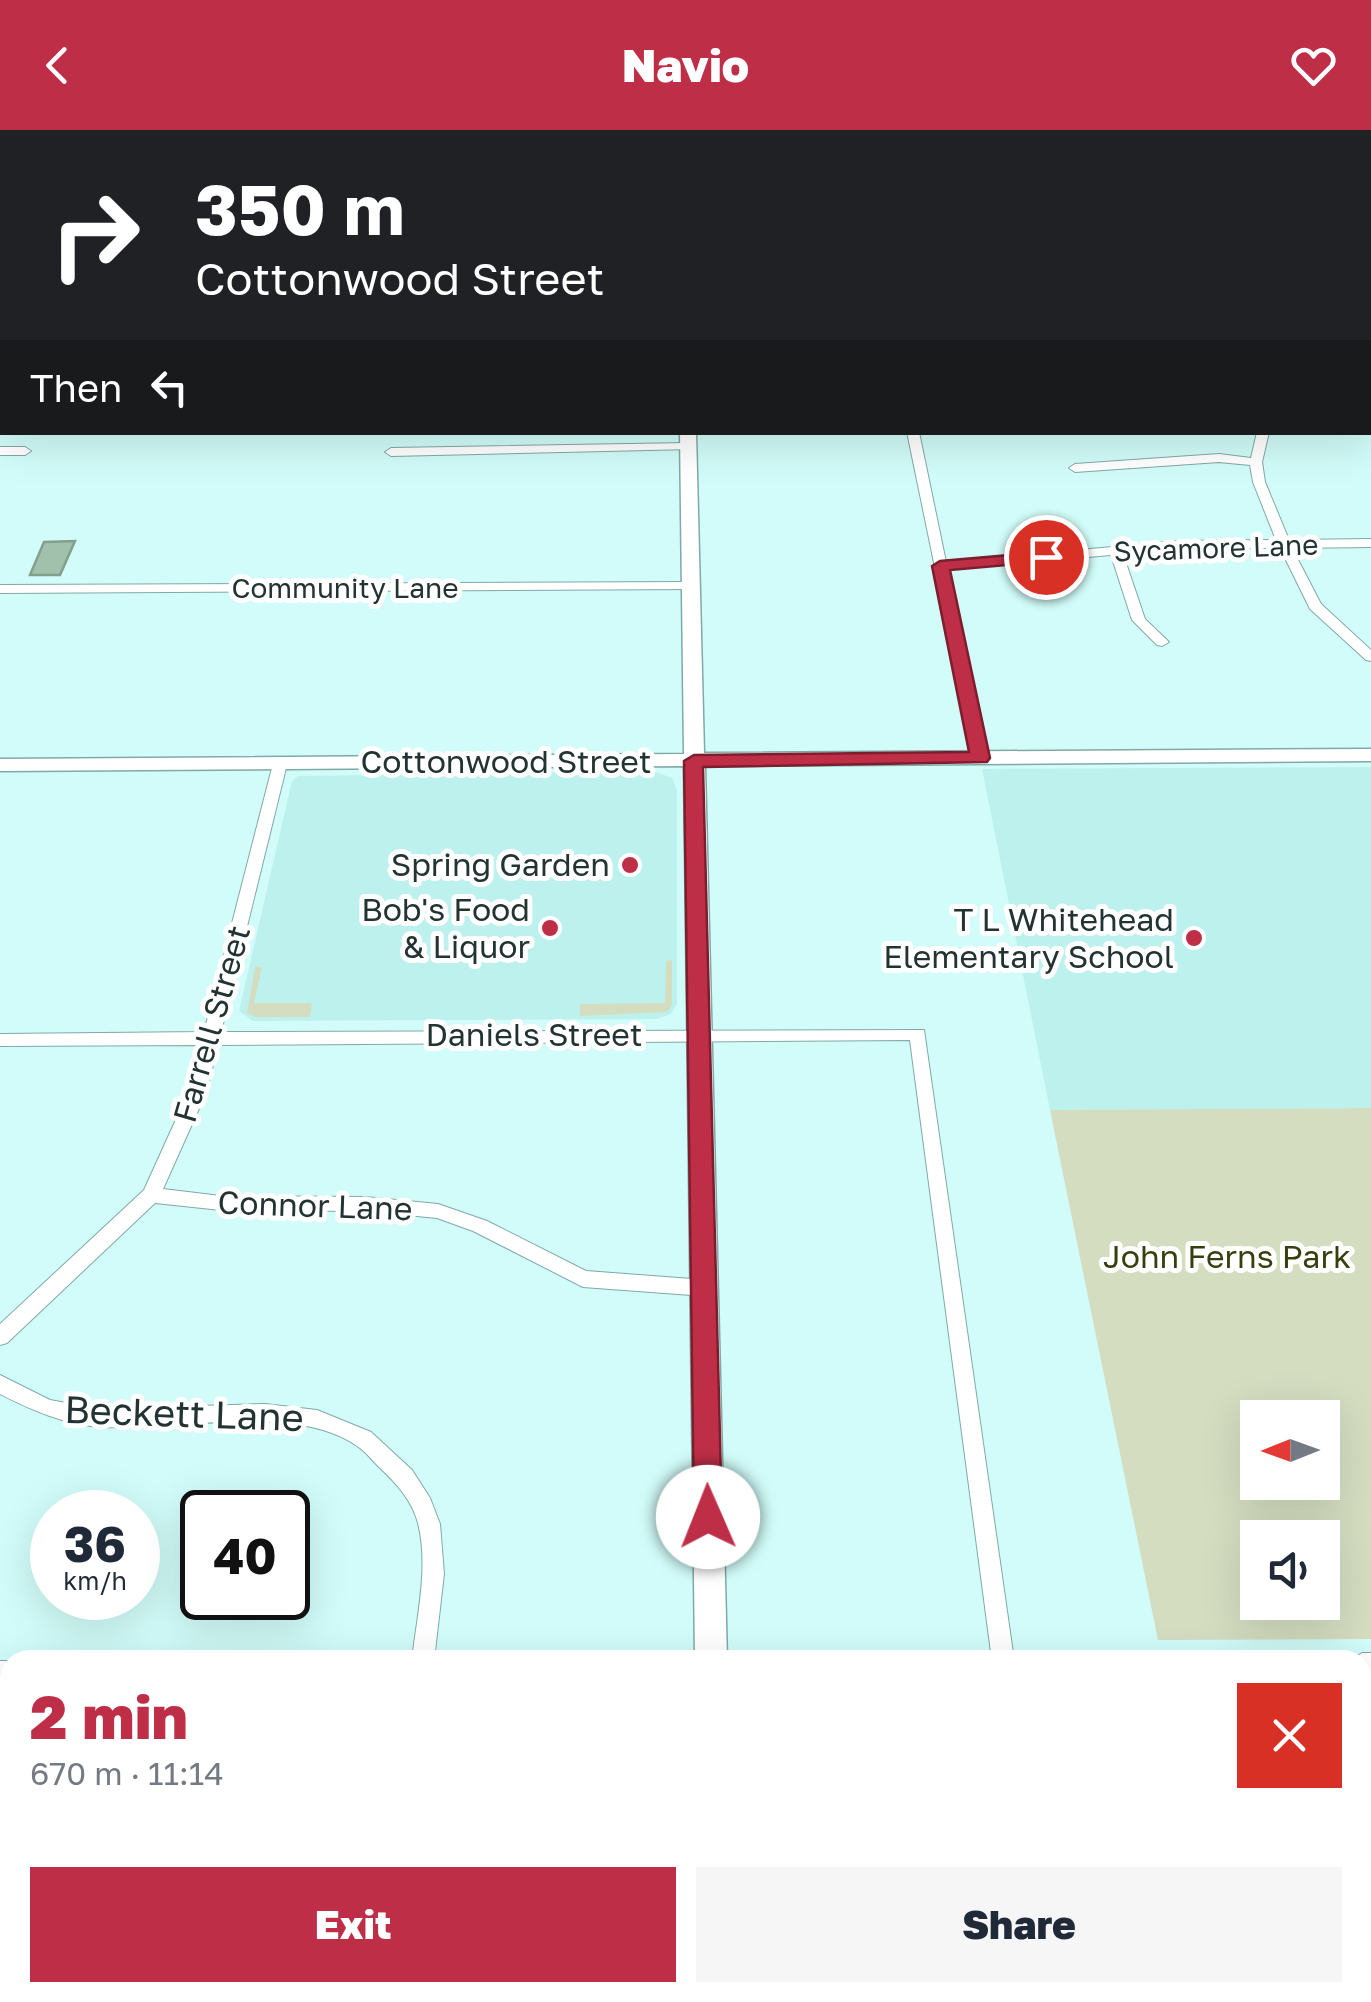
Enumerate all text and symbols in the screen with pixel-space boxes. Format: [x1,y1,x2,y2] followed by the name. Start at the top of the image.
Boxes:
[30,38,85,93] icon: back
[622,38,749,92] text: Navio
[1286,38,1341,93] icon: heart
[195,166,405,250] text: 350 m
[30,170,160,300] icon: right
[195,251,605,305] text: Cottonwood Street
[142,360,197,415] icon: left
[30,365,122,410] text: Then
[1004,515,1089,600] pin
[1113,527,1319,568] street label: Sycamore Lane
[1019,530,1074,585] icon: arrive
[231,571,459,604] street label: Community Lane
[360,742,652,780] street label: Cottonwood Street
[391,845,610,883] place label: Spring Garden
[619,854,641,876] marker: Spring Garden
[361,890,530,965] place label: Bob's Food & Liquor
[883,900,1174,975] place label: T L Whitehead Elementary School
[539,917,561,939] marker: Bob's Food & Liquor
[165,921,257,1126] street label: Farrell Street
[1183,927,1205,949] marker: T L Whitehead Elementary School
[425,1015,643,1053] street label: Daniels Street
[217,1183,413,1227] street label: Connor Lane
[1103,1237,1351,1275] park label: John Ferns Park
[64,1386,304,1439] street label: Beckett Lane
[1240,1400,1340,1500] north arrow
[1240,1400,1340,1620] map controls
[656,1465,760,1569] position arrow
[180,1490,310,1620] speed limit sign: 40
[64,1513,126,1573] text: 36
[1240,1520,1340,1620] button: sound
[63,1565,127,1596] text: km/h
[30,1680,188,1752] text: 2 min
[1237,1683,1342,1788] button: close
[30,1754,224,1792] text: 670 m · 11:14
[30,1867,676,1982] button: Exit
[696,1867,1342,1982] button: Share

